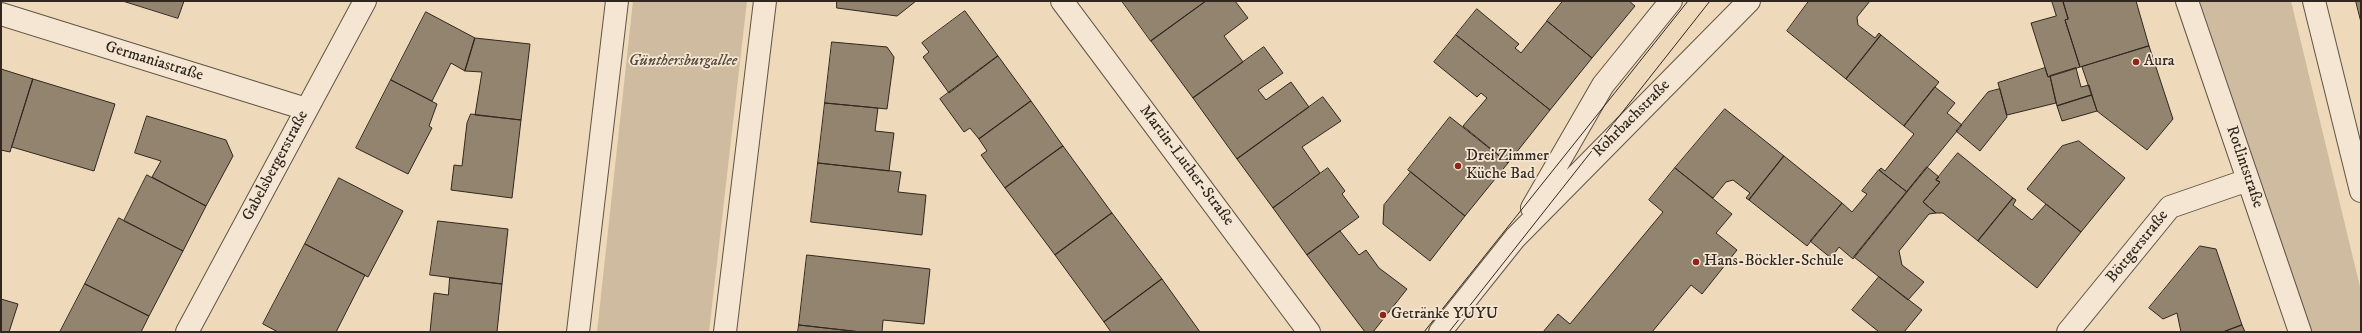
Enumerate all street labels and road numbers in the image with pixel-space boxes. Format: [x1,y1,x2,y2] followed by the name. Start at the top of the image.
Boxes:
[103,38,205,86] street label: Germaniastraße
[1589,76,1675,162] street label: Rohrbachstraße
[1134,102,1238,230] street label: Martin-Luther-Straße
[239,108,313,224] street label: Gabelsbergerstraße
[2221,124,2267,210] street label: Rotlintstraße
[2103,207,2173,287] street label: Böttgerstraße

